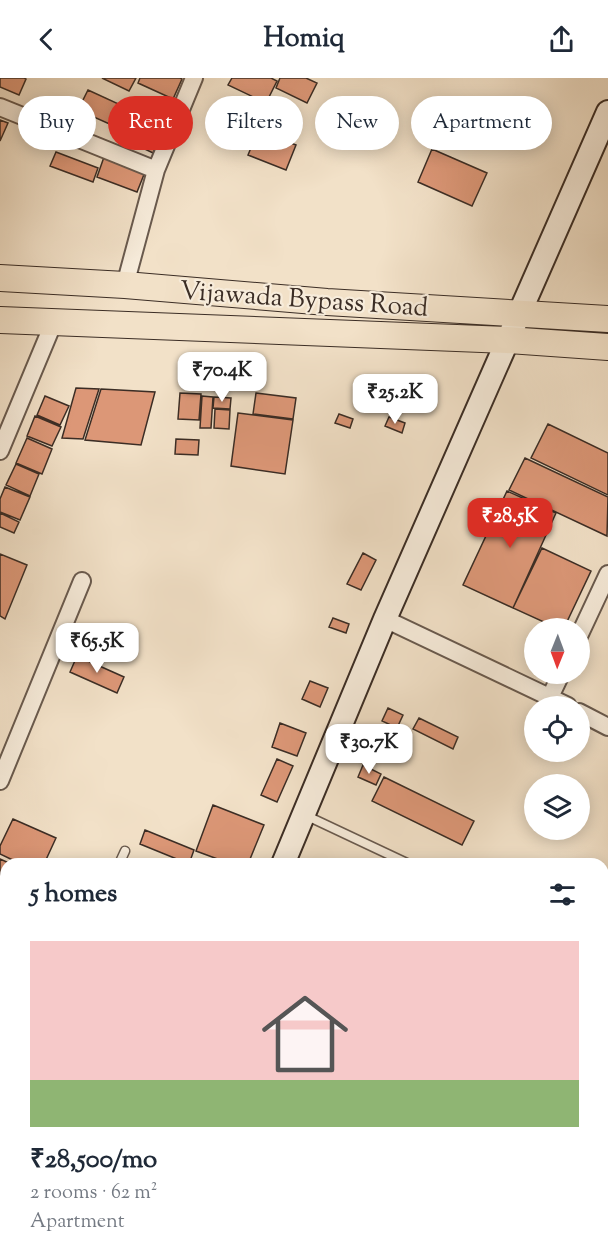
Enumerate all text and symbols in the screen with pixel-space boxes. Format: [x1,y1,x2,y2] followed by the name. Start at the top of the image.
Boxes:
[263,20,345,59] text: Homiq
[30,23,63,56] icon: back
[545,23,578,56] icon: share
[18,96,96,150] chip: Buy
[108,96,193,150] chip: Rent
[205,96,303,150] chip: Filters
[315,96,399,150] chip: New
[411,96,552,150] chip: Apartment
[178,273,430,328] street label: Vijawada Bypass Road
[173,352,271,403] pin: ₹70.4K
[192,357,252,386] text: ₹70.4K
[346,374,444,425] pin: ₹25.2K
[367,379,423,408] text: ₹25.2K
[461,498,559,549] pin: ₹28.5K
[482,503,538,532] text: ₹28.5K
[524,618,590,684] north arrow
[524,618,590,840] map controls
[48,623,146,674] pin: ₹65.5K
[70,628,124,657] text: ₹65.5K
[524,696,590,762] button: locate
[320,724,418,775] pin: ₹30.7K
[340,729,398,758] text: ₹30.7K
[524,774,590,840] button: layers
[30,876,117,913] text: 5 homes
[546,878,579,911] icon: filters
[251,980,359,1088] icon: home
[30,1142,157,1179] text: ₹28,500/mo
[30,1179,158,1208] text: 2 rooms · 62 m²
[30,1208,125,1237] text: Apartment

